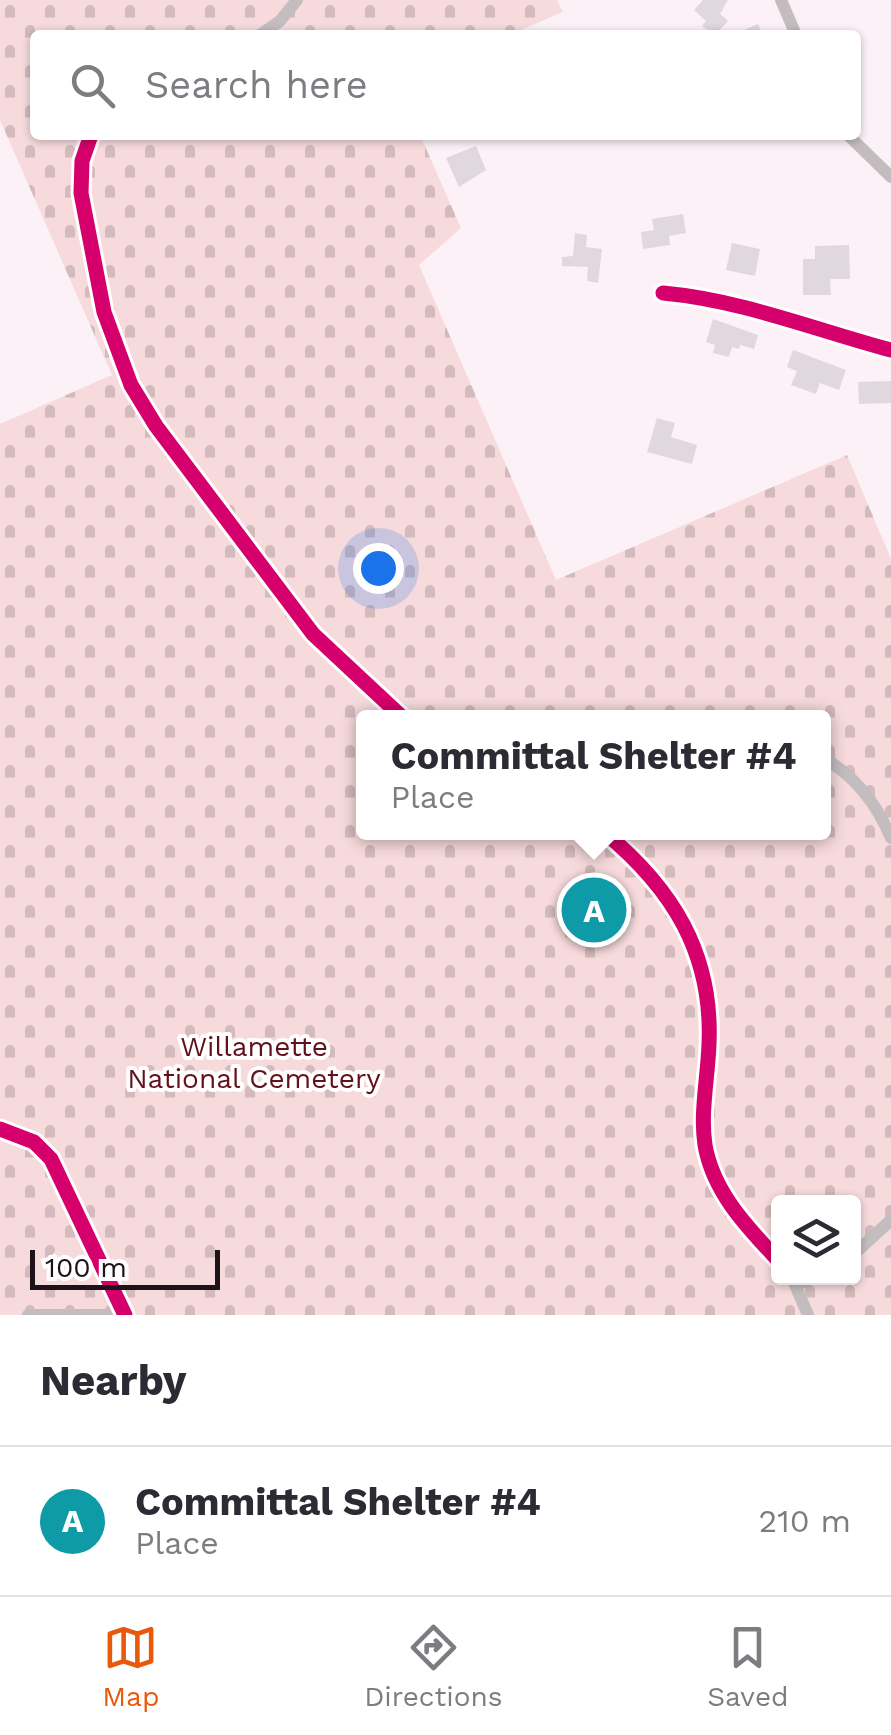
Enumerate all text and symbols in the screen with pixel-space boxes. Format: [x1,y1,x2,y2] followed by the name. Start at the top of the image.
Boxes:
[30,30,861,140] search box
[65,58,120,113] icon: search
[145,63,368,107] text: Search here
[353,543,404,594] your location
[356,710,831,840] popup
[391,734,796,778] text: Committal Shelter #4
[391,778,474,816] text: Place
[562,872,626,948] pin: A
[127,1030,381,1095] park label: Willamette National Cemetery
[771,1195,861,1285] map controls
[771,1195,861,1285] button: layers
[30,1245,220,1290] scale bar
[45,1251,127,1284] text: 100 m
[40,1356,187,1405] text: Nearby
[135,1480,541,1524] text: Committal Shelter #4
[62,1502,83,1540] text: A
[759,1502,851,1540] text: 210 m
[135,1524,219,1562] text: Place
[102,1620,160,1713] tab: Map
[364,1620,503,1713] tab: Directions
[707,1620,789,1713] tab: Saved

